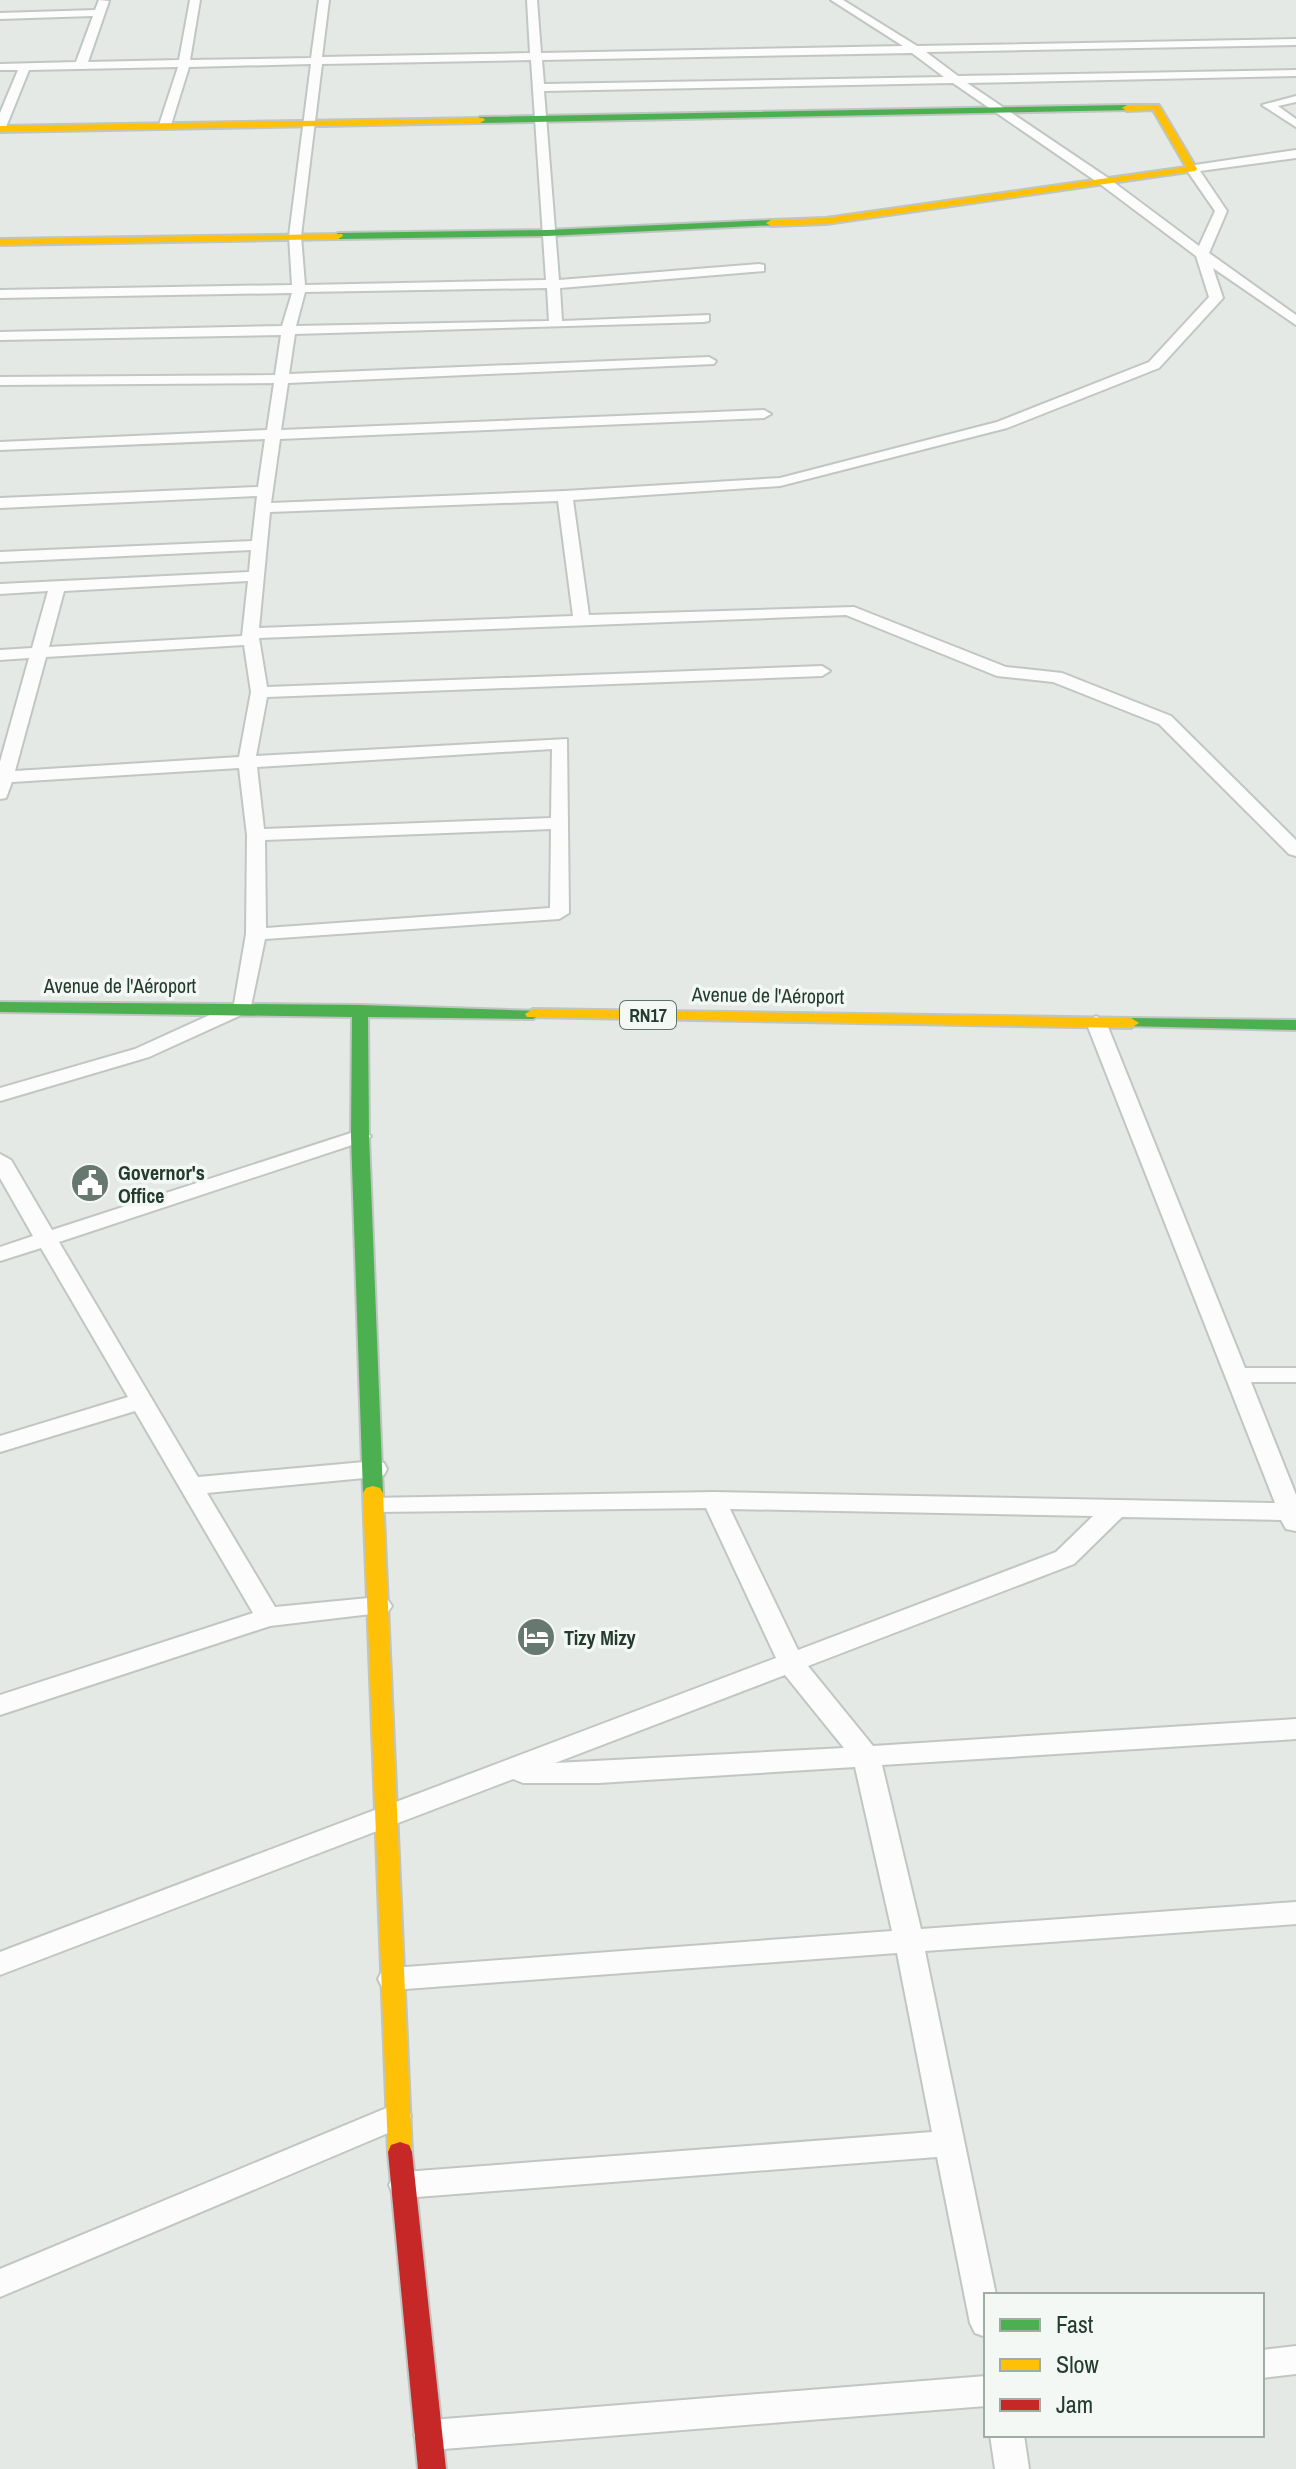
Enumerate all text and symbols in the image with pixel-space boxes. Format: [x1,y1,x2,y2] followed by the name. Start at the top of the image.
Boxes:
[43,972,197,999] street label: Avenue de l'Aéroport
[691,980,845,1010] street label: Avenue de l'Aéroport
[620,1001,676,1029] road number: RN17
[118,1159,205,1209] place label: Governor's Office
[69,1162,111,1204] public building icon: Governor's Office
[515,1616,557,1658] hotel icon: Tizy Mizy
[564,1624,637,1651] place label: Tizy Mizy
[984,2293,1264,2437] legend
[1056,2308,1094,2340] text: Fast
[1056,2348,1099,2380] text: Slow
[1056,2388,1093,2420] text: Jam

